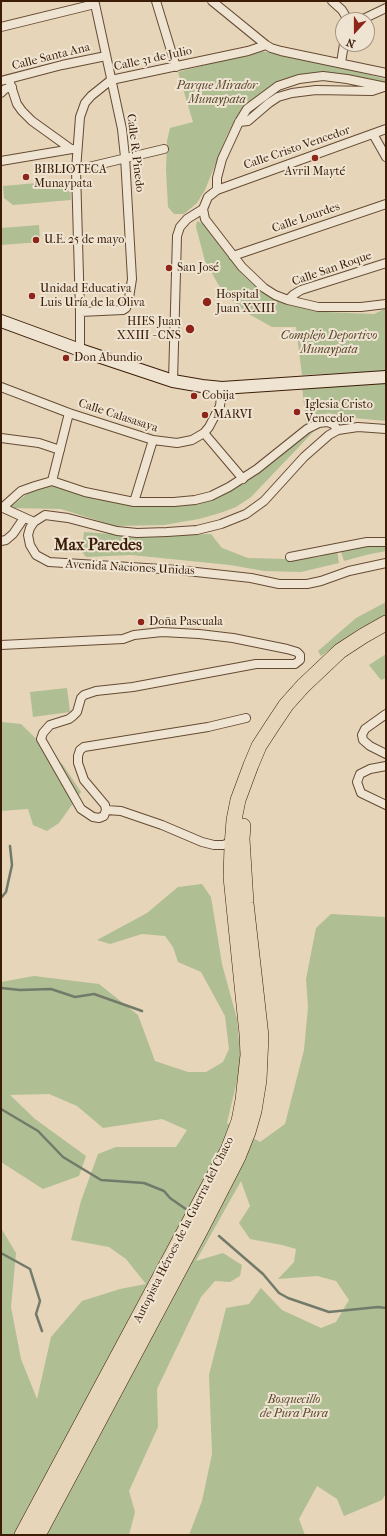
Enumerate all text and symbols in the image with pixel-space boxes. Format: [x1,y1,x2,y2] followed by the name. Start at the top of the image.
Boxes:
[335,12,375,52] north arrow
[345,35,357,50] text: N
[10,40,92,74] street label: Calle Santa Ana
[113,44,193,74] street label: Calle 31 de Julio
[177,79,257,107] park label: Parque Mirador Munaypata
[123,113,147,193] street label: Calle R. Pinedo
[242,123,352,173] street label: Calle Cristo Vencedor
[310,153,320,163] marker: Avril Mayté
[34,163,107,191] place label: BIBLIOTECA Munaypata
[284,165,346,179] place label: Avril Mayté
[21,172,31,182] marker: BIBLIOTECA Munaypata
[270,200,342,236] street label: Calle Lourdes
[44,233,124,247] place label: U.E. 25 de mayo
[31,235,41,245] marker: U.E. 25 de mayo
[290,249,374,289] street label: Calle San Roque
[177,261,219,275] place label: San José
[164,263,174,273] marker: San José
[40,282,145,310] place label: Unidad Educativa Luis Uría de la Oliva
[216,288,275,316] place label: Hospital Juan XXIII
[27,291,37,301] marker: Unidad Educativa Luis Uría de la Oliva
[201,296,213,308] marker: Hospital Juan XXIII
[116,315,181,343] place label: HIES Juan XXIII - CNS
[184,323,196,335] marker: HIES Juan XXIII - CNS
[281,329,377,357] park label: Complejo Deportivo Munaypata
[74,351,142,365] place label: Don Abundio
[61,353,71,363] marker: Don Abundio
[202,389,234,403] place label: Cobija
[189,391,199,401] marker: Cobija
[76,396,160,436] street label: Calle Calasasaya
[305,398,373,426] place label: Iglesia Cristo Vencedor
[292,407,302,417] marker: Iglesia Cristo Vencedor
[213,408,252,422] place label: MARVI
[200,410,210,420] marker: MARVI
[54,536,142,556] district label: Max Paredes
[65,557,195,579] street label: Avenida Naciones Unidas
[149,615,223,629] place label: Doña Pascuala
[136,617,146,627] marker: Doña Pascuala
[131,1135,237,1325] street label: Autopista Héroes de la Guerra del Chaco
[260,1393,328,1421] park label: Bosquecillo de Pura Pura

